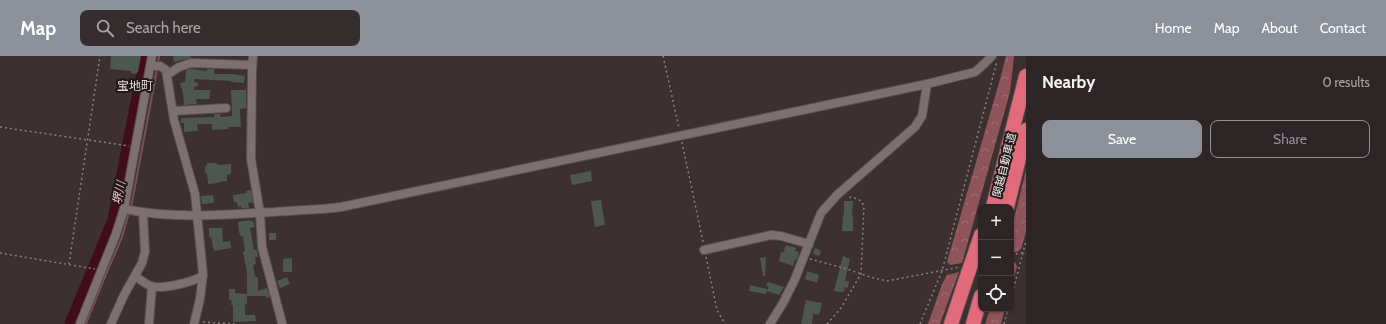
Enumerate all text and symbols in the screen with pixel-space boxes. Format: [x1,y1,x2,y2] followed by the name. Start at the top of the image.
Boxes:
[80,10,360,46] search box
[20,17,56,40] text: Map
[94,17,116,39] icon: search
[126,19,201,37] text: Search here
[1155,19,1192,37] text: Home
[1214,19,1239,37] text: Map
[1261,19,1298,37] text: About
[1320,19,1366,37] text: Contact
[1042,72,1095,92] text: Nearby
[1322,74,1370,90] text: 0 results
[117,78,153,93] district label: 宝地町
[1042,120,1202,158] button: Save
[1210,120,1370,158] button: Share
[989,131,1019,199] street label: 関越自動車道
[109,178,129,206] water label: 堺川
[978,204,1014,312] map controls
[978,204,1014,240] button: +
[978,240,1014,276] button: −
[978,276,1014,312] button: locate

